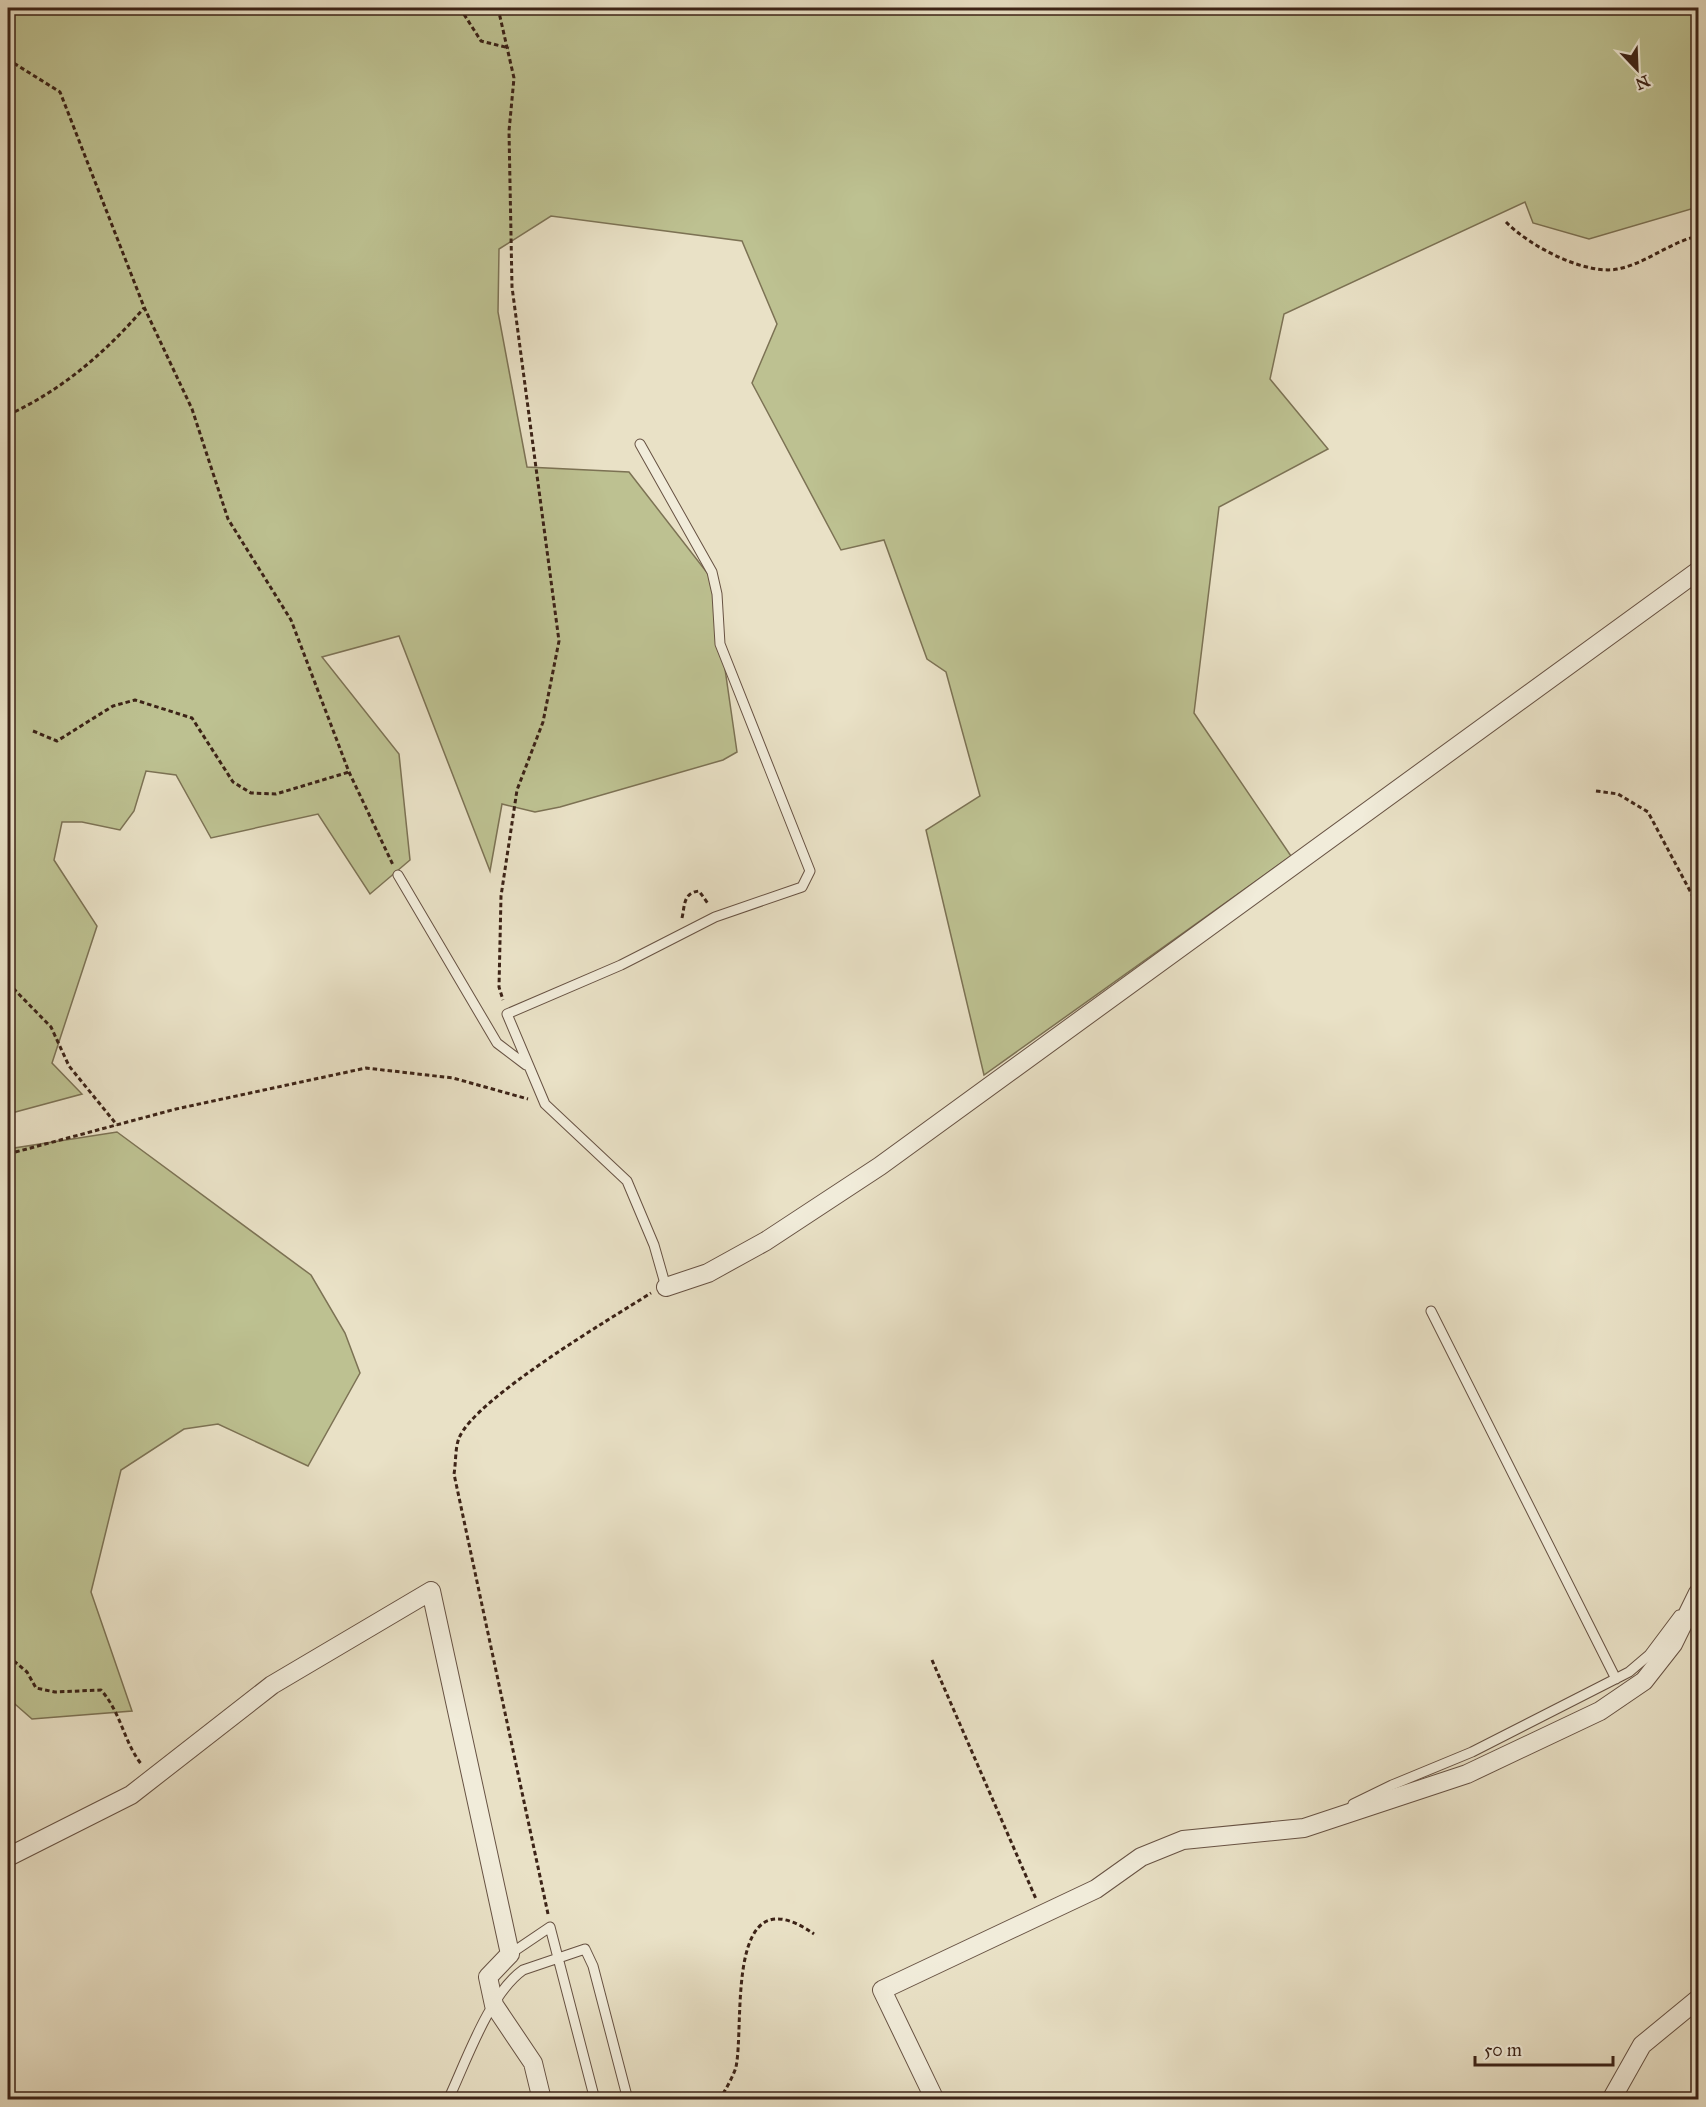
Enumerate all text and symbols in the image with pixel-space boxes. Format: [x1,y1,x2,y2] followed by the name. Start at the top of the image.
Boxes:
[1607,39,1667,99] north arrow
[1632,71,1653,94] text: N
[1475,2029,1613,2067] scale bar
[1484,2039,1522,2061] text: 50 m

